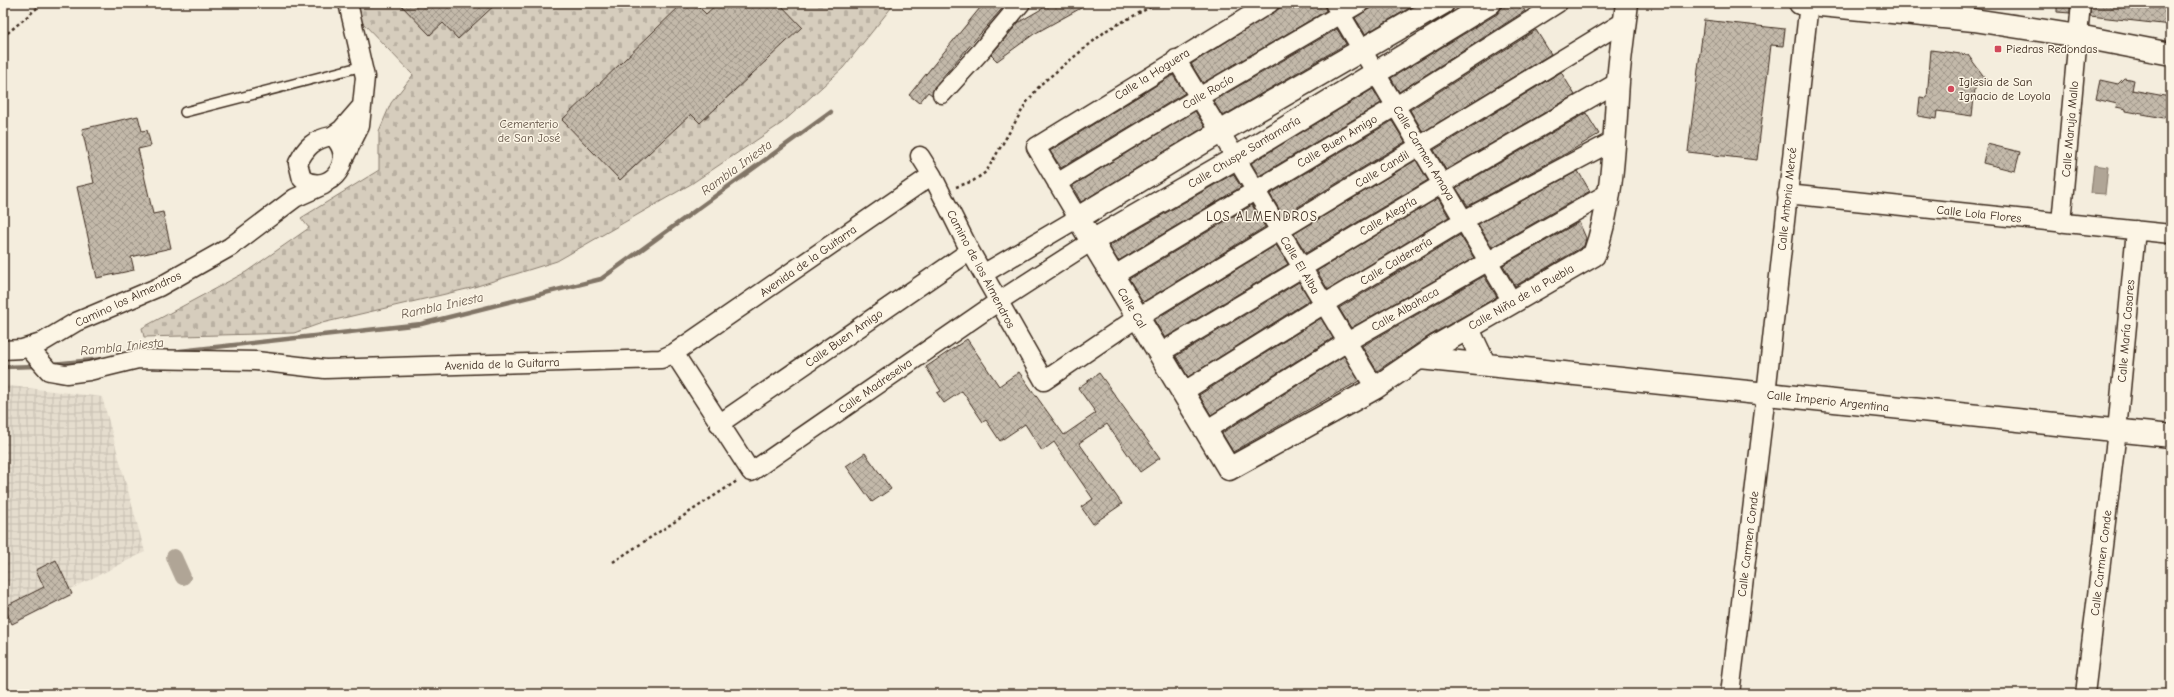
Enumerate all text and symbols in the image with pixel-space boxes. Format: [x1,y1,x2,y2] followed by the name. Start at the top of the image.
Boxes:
[2006,42,2097,56] place label: Piedras Redondas
[1993,44,2003,54] marker: Piedras Redondas
[1112,45,1192,103] street label: Calle la Hoguera
[1180,72,1236,112] street label: Calle Rocío
[1959,75,2051,103] place label: Iglesia de San Ignacio de Loyola
[2059,80,2081,178] street label: Calle Maruja Mallo
[1946,84,1956,94] marker: Iglesia de San Ignacio de Loyola
[1390,103,1458,203] street label: Calle Carmen Amaya
[1294,111,1380,171] street label: Calle Buen Amigo
[1185,113,1303,191] street label: Calle Chuspe Santamaría
[498,117,560,145] park label: Cementerio de San José
[698,137,775,198] water label: Rambla Iniesta
[1352,147,1412,191] street label: Calle Candil
[1775,147,1799,251] street label: Calle Antonia Mercé
[1357,193,1419,239] street label: Calle Alegría
[1936,203,2022,225] street label: Calle Lola Flores
[944,208,1018,330] street label: Camino de los Almendros
[1206,209,1318,224] district label: LOS ALMENDROS
[757,222,859,300] street label: Avenida de la Guitarra
[1277,234,1323,296] street label: Calle El Alba
[1357,234,1435,288] street label: Calle Calderería
[1466,261,1576,333] street label: Calle Niña de la Puebla
[73,268,183,330] street label: Camino los Almendros
[2115,279,2137,383] street label: Calle María Casares
[1369,284,1441,334] street label: Calle Albahaca
[1114,285,1150,331] street label: Calle Cal
[400,289,485,322] water label: Rambla Iniesta
[803,306,885,370] street label: Calle Buen Amigo
[80,335,165,358] water label: Rambla Iniesta
[444,355,560,373] street label: Avenida de la Guitarra
[836,355,914,417] street label: Calle Madreselva
[1766,388,1890,414] street label: Calle Imperio Argentina
[1735,490,1761,598] street label: Calle Carmen Conde
[2088,509,2114,617] street label: Calle Carmen Conde

